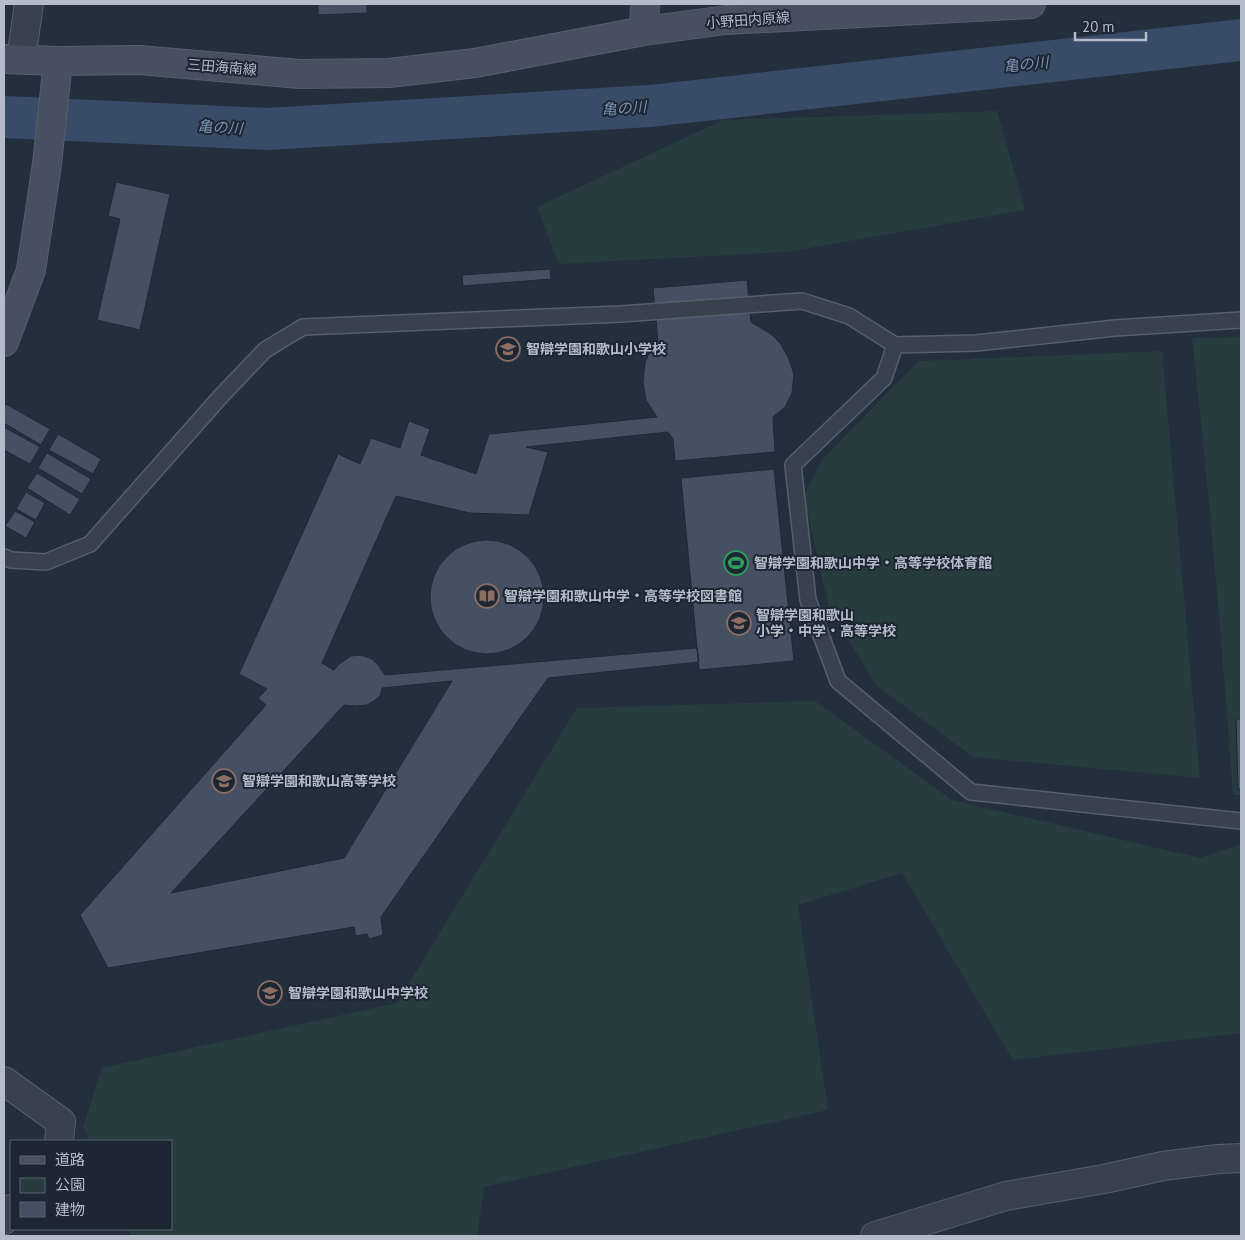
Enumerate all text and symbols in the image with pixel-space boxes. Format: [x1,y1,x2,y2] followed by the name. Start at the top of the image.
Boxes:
[705,8,791,32] street label: 小野田内原線
[1075,10,1146,42] scale bar
[1082,17,1115,36] text: 20 m
[1003,52,1051,76] water label: 亀の川
[186,55,258,79] street label: 三田海南線
[601,97,649,119] water label: 亀の川
[197,116,245,138] water label: 亀の川
[495,336,521,362] school or university icon: 智辯学園和歌山小学校
[526,340,666,358] place label: 智辯学園和歌山小学校
[723,550,749,576] sports icon: 智辯学園和歌山中学・高等学校体育館
[754,554,992,572] place label: 智辯学園和歌山中学・高等学校体育館
[474,583,500,609] library icon: 智辯学園和歌山中学・高等学校図書館
[504,587,742,605] place label: 智辯学園和歌山中学・高等学校図書館
[756,606,896,640] place label: 智辯学園和歌山 小学・中学・高等学校
[726,610,752,636] school or university icon: 智辯学園和歌山 小学・中学・高等学校
[211,768,237,794] school or university icon: 智辯学園和歌山高等学校
[242,772,396,790] place label: 智辯学園和歌山高等学校
[257,980,283,1006] school or university icon: 智辯学園和歌山中学校
[288,984,428,1002] place label: 智辯学園和歌山中学校
[10,1140,172,1230] legend
[55,1150,85,1169] text: 道路
[55,1175,85,1194] text: 公園
[55,1200,85,1219] text: 建物

